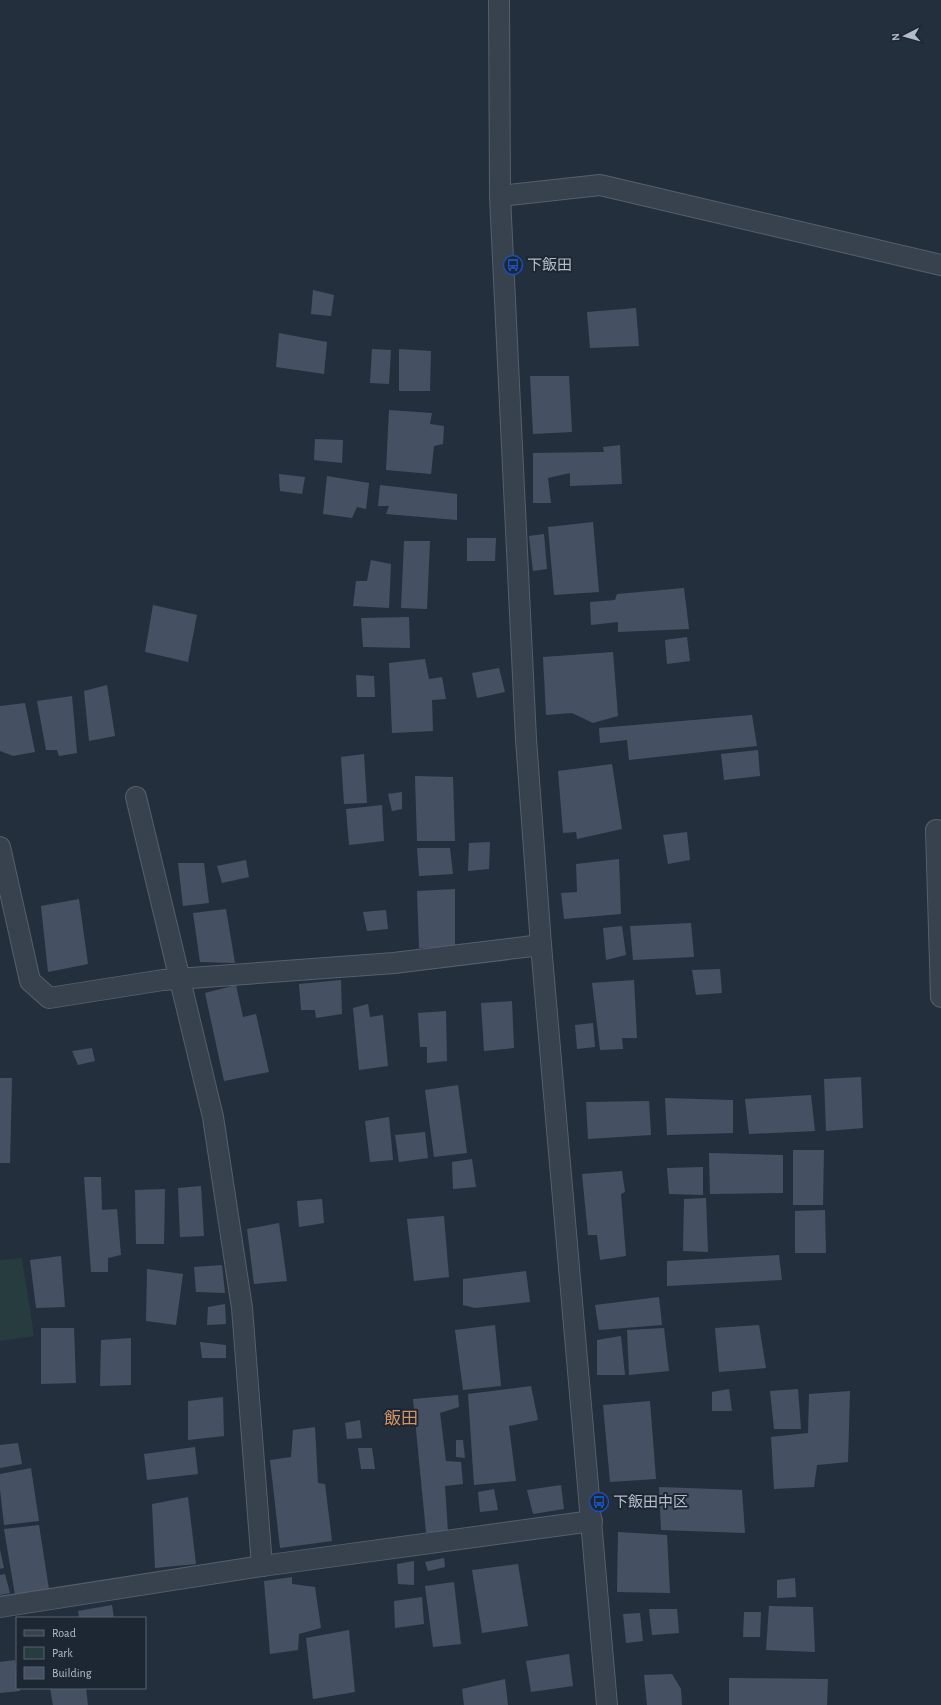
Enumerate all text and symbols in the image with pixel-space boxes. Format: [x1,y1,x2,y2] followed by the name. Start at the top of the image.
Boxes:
[885,16,925,56] north arrow
[890,33,901,41] text: N
[502,254,524,276] bus stop icon: 下飯田
[527,257,572,273] place label: 下飯田
[384,1410,418,1427] district label: 飯田
[588,1491,610,1513] bus stop icon: 下飯田中区
[613,1494,688,1510] place label: 下飯田中区
[16,1617,146,1689] legend
[52,1627,76,1639] text: Road
[52,1647,73,1659] text: Park
[52,1667,92,1679] text: Building

